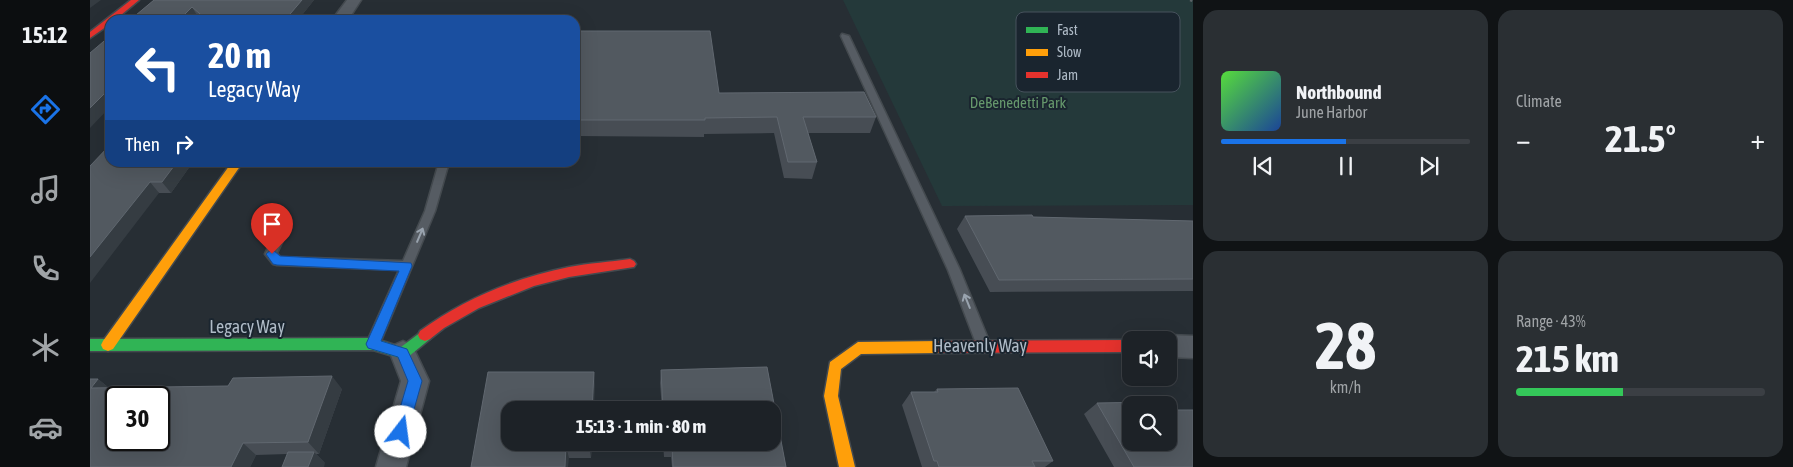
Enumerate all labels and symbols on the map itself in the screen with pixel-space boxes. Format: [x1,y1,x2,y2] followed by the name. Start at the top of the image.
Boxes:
[1016,12,1180,92] legend
[1057,22,1078,38] text: Fast
[1057,44,1082,60] text: Slow
[1057,67,1078,83] text: Jam
[970,94,1067,111] park label: DeBenedetti Park
[251,203,293,254] pin
[415,228,425,243] one-way arrow
[961,294,971,309] one-way arrow
[209,316,285,337] street label: Legacy Way
[933,335,1027,356] street label: Heavenly Way
[105,386,170,451] speed limit sign: 30
[374,405,426,457] position arrow

